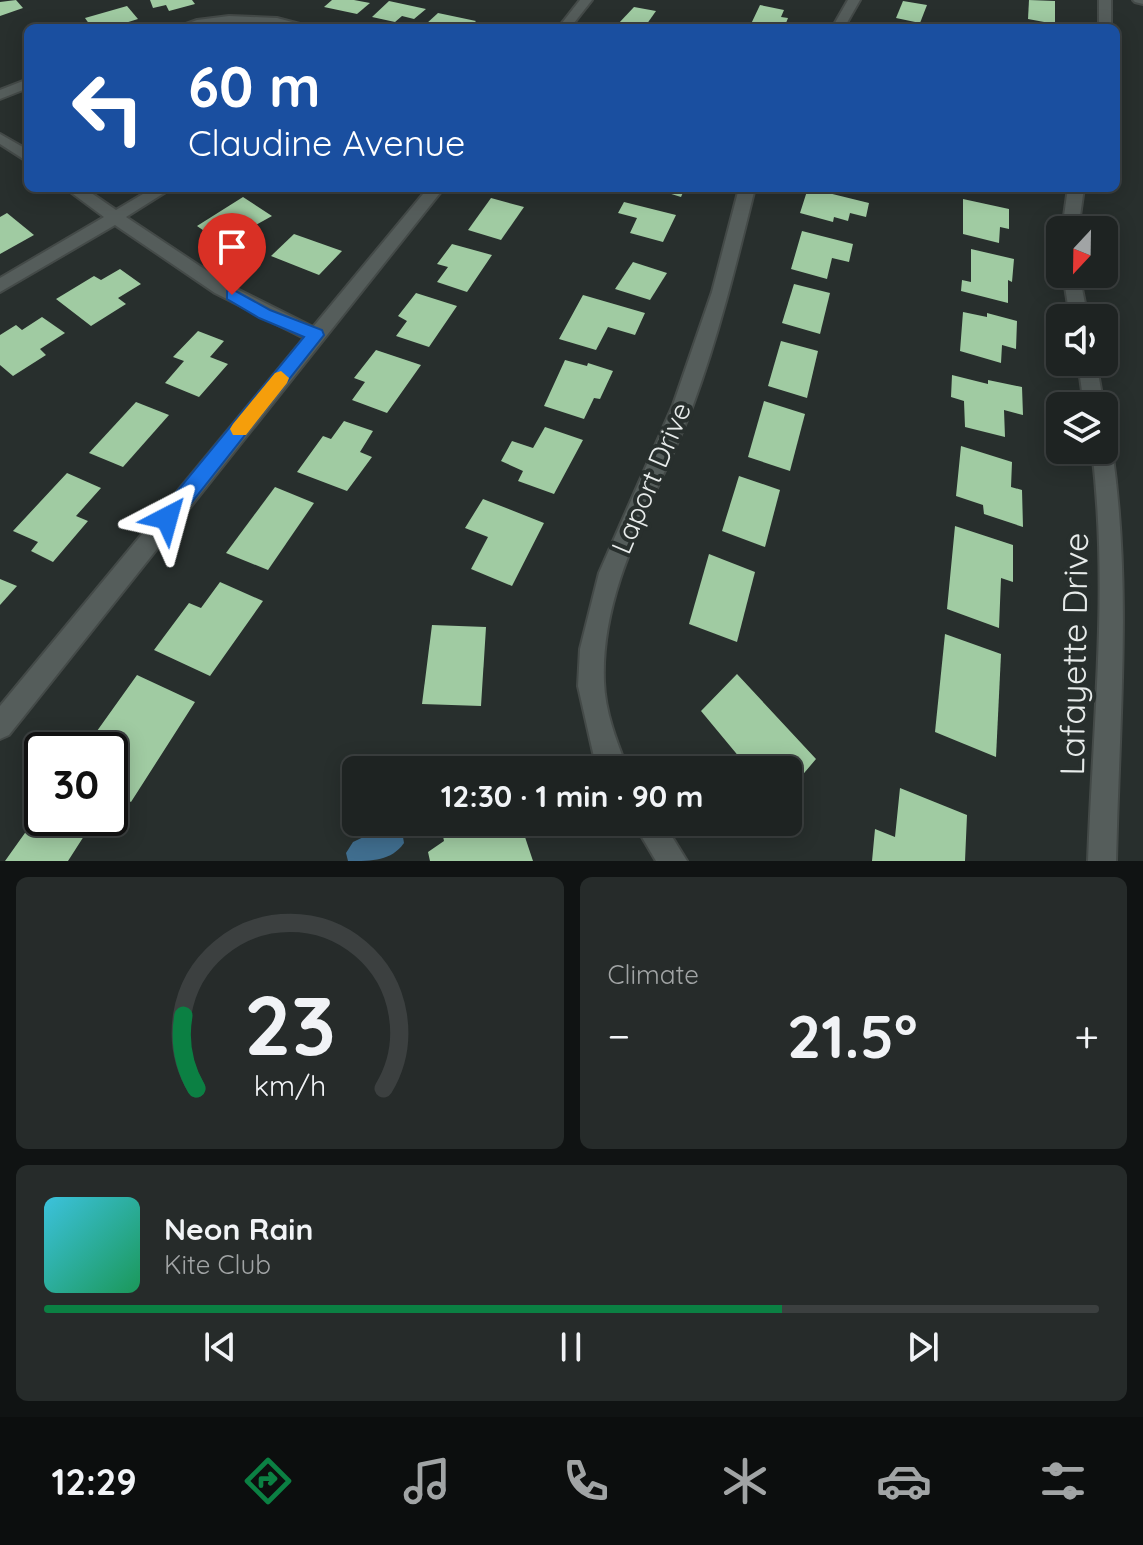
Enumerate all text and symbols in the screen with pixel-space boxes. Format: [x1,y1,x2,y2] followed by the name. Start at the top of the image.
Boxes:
[188,51,321,121] text: 60 m
[56,56,160,160] icon: left
[188,120,465,165] text: Claudine Avenue
[198,213,266,295] pin
[1046,216,1118,288] north arrow
[1046,216,1118,464] map controls
[210,225,254,269] icon: arrive
[1046,304,1118,376] button: sound
[1046,392,1118,464] button: layers
[603,397,698,559] street label: Laport Drive
[125,476,209,560] position arrow
[1050,532,1097,776] street label: Lafayette Drive
[24,732,128,836] speed limit sign: 30
[441,777,703,815] text: 12:30 · 1 min · 90 m
[608,958,699,991] text: Climate
[244,972,336,1076] text: 23
[787,998,918,1073] text: 21.5°
[608,1008,630,1063] text: −
[1074,1008,1099,1063] text: +
[253,1067,326,1103] text: km/h
[164,1210,313,1248] text: Neon Rain
[164,1248,271,1281] text: Kite Club
[198,1325,242,1369] icon: previous
[549,1325,593,1369] icon: pause
[901,1325,945,1369] icon: next
[240,1453,296,1509] icon: directions
[399,1453,455,1509] icon: music
[558,1453,614,1509] icon: phone
[717,1453,773,1509] icon: climate
[876,1453,932,1509] icon: car
[1035,1453,1091,1509] icon: filters
[52,1459,137,1504] text: 12:29

